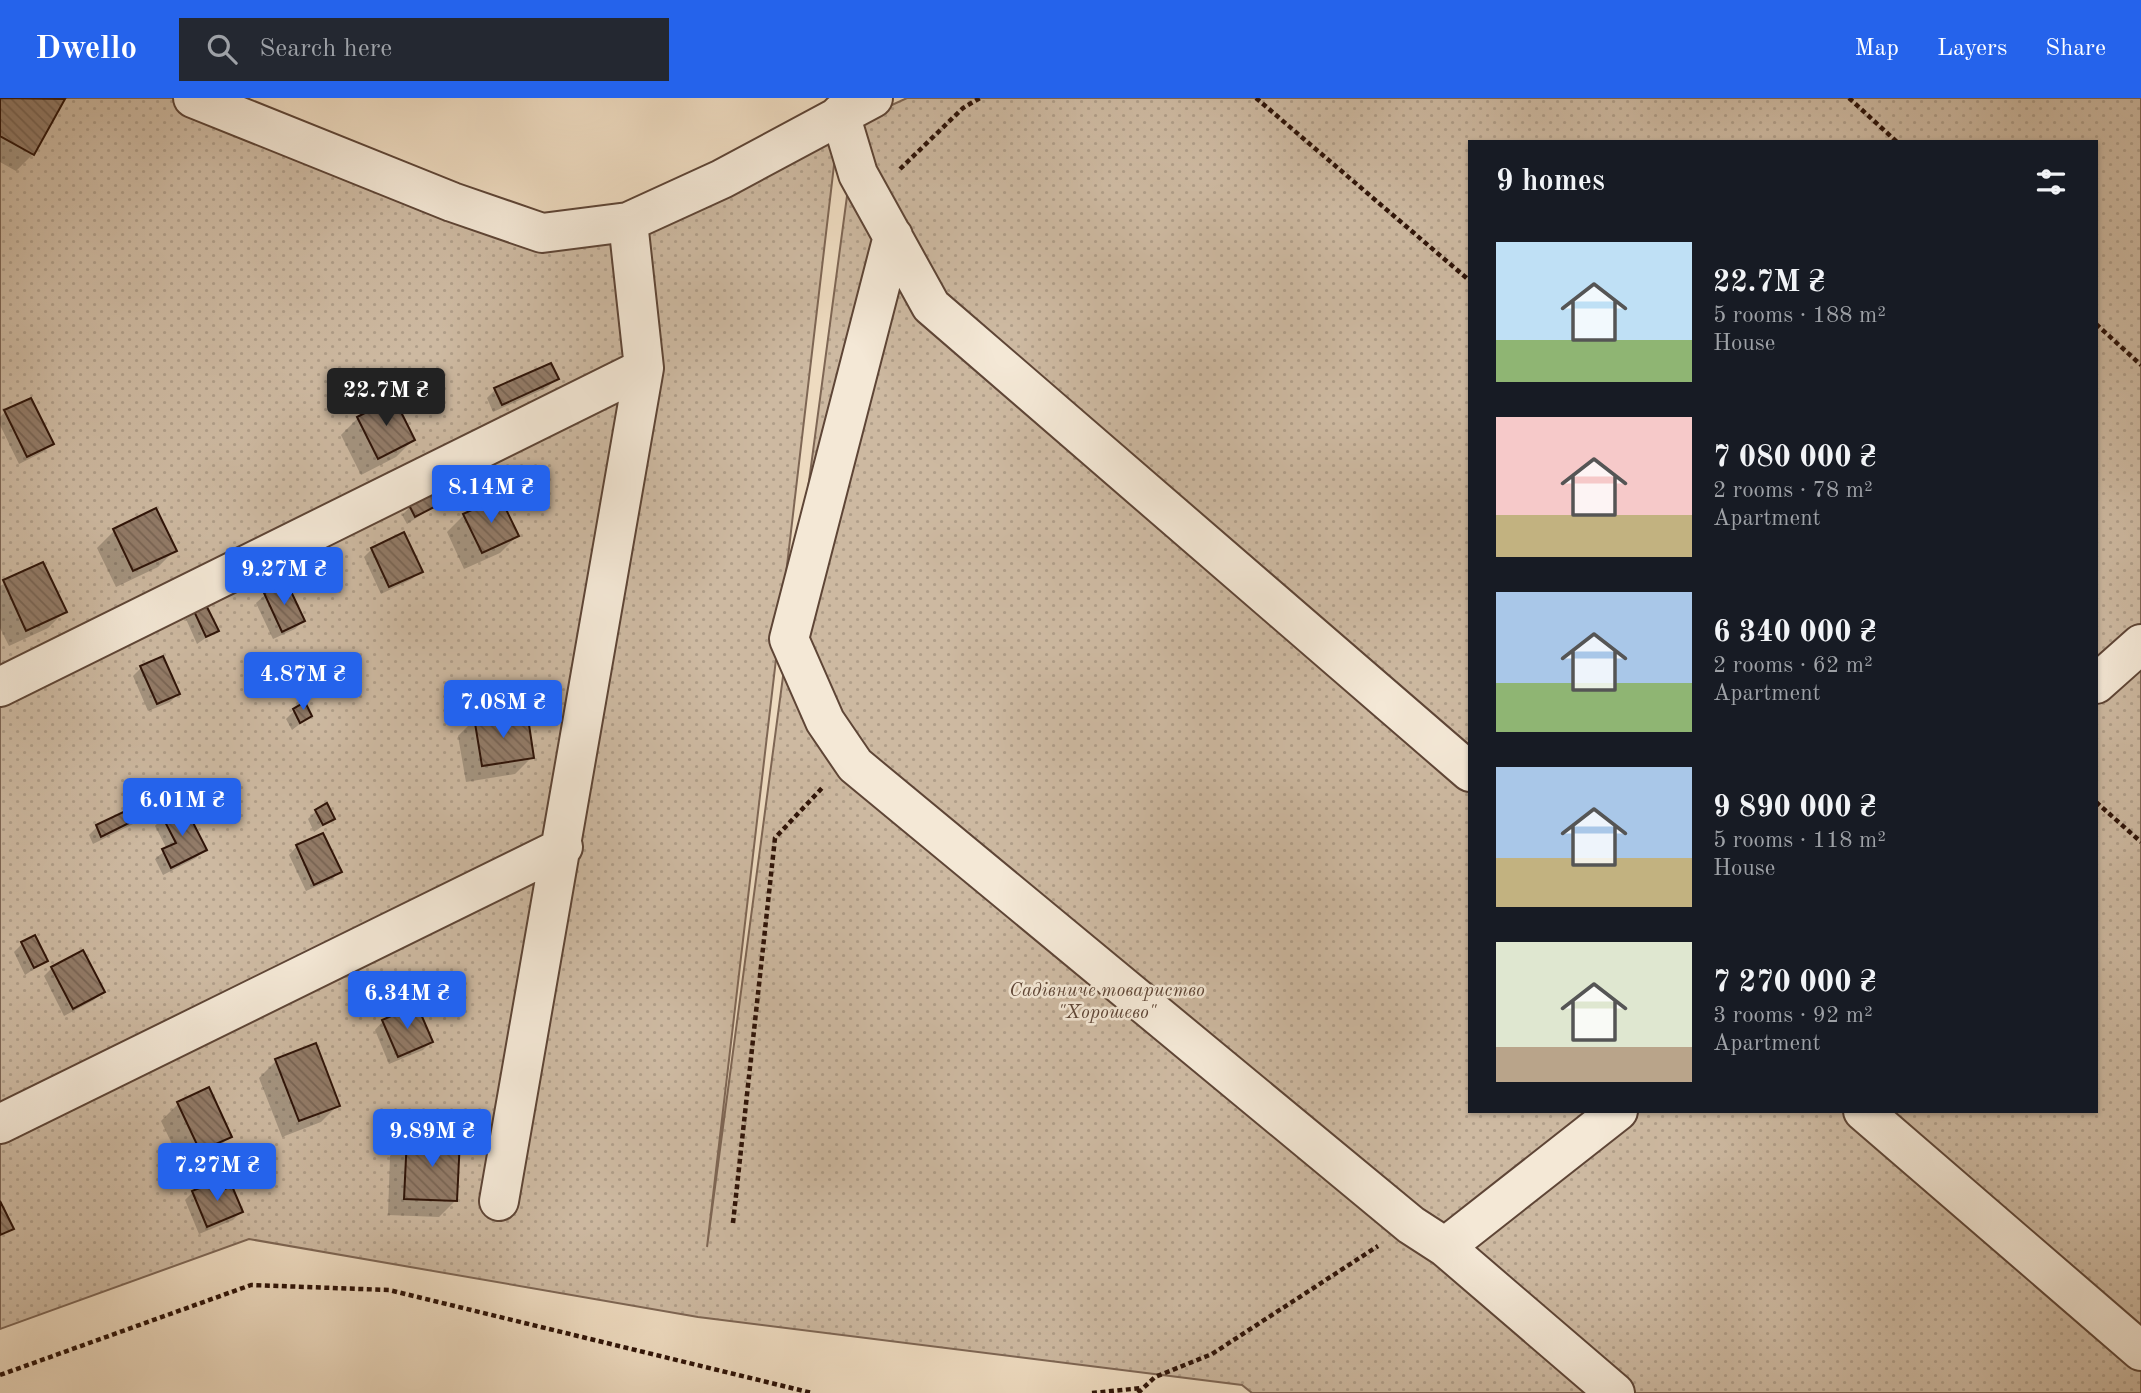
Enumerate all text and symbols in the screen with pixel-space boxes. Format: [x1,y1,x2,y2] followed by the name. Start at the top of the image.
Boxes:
[179,18,669,81] search box
[203,30,241,68] icon: search
[35,33,137,66] text: Dwello
[259,36,392,62] text: Search here
[1855,37,1899,61] text: Map
[1937,37,2007,61] text: Layers
[2045,37,2106,61] text: Share
[2032,163,2070,201] icon: filters
[1496,167,1605,197] text: 9 homes
[1713,268,1825,298] text: 22.7M ₴
[1552,270,1636,354] icon: home
[1713,304,1886,327] text: 5 rooms · 188 m²
[1713,332,1775,355] text: House
[321,368,451,428] pin: 22.7M ₴
[343,379,429,402] text: 22.7M ₴
[1713,443,1877,473] text: 7 080 000 ₴
[1552,445,1636,529] icon: home
[426,466,556,525] pin: 8.14M ₴
[448,476,534,499] text: 8.14M ₴
[1713,479,1873,502] text: 2 rooms · 78 m²
[1713,507,1821,530] text: Apartment
[219,547,349,607] pin: 9.27M ₴
[241,558,327,581] text: 9.27M ₴
[1713,618,1877,648] text: 6 340 000 ₴
[1552,620,1636,704] icon: home
[238,652,368,712] pin: 4.87M ₴
[1713,654,1873,677] text: 2 rooms · 62 m²
[260,663,346,686] text: 4.87M ₴
[438,680,568,740] pin: 7.08M ₴
[1713,682,1821,705] text: Apartment
[460,691,546,714] text: 7.08M ₴
[117,778,247,838] pin: 6.01M ₴
[139,789,225,812] text: 6.01M ₴
[1713,793,1877,823] text: 9 890 000 ₴
[1552,795,1636,879] icon: home
[1713,829,1886,852] text: 5 rooms · 118 m²
[1713,857,1775,880] text: House
[1713,968,1877,998] text: 7 270 000 ₴
[1552,970,1636,1054] icon: home
[342,972,472,1031] pin: 6.34M ₴
[364,982,450,1005] text: 6.34M ₴
[1009,982,1205,1023] park label: Садівниче товариство "Хорошево"
[1713,1004,1873,1027] text: 3 rooms · 92 m²
[1713,1032,1821,1055] text: Apartment
[367,1110,497,1169] pin: 9.89M ₴
[389,1120,475,1143] text: 9.89M ₴
[152,1144,282,1203] pin: 7.27M ₴
[174,1154,260,1177] text: 7.27M ₴

